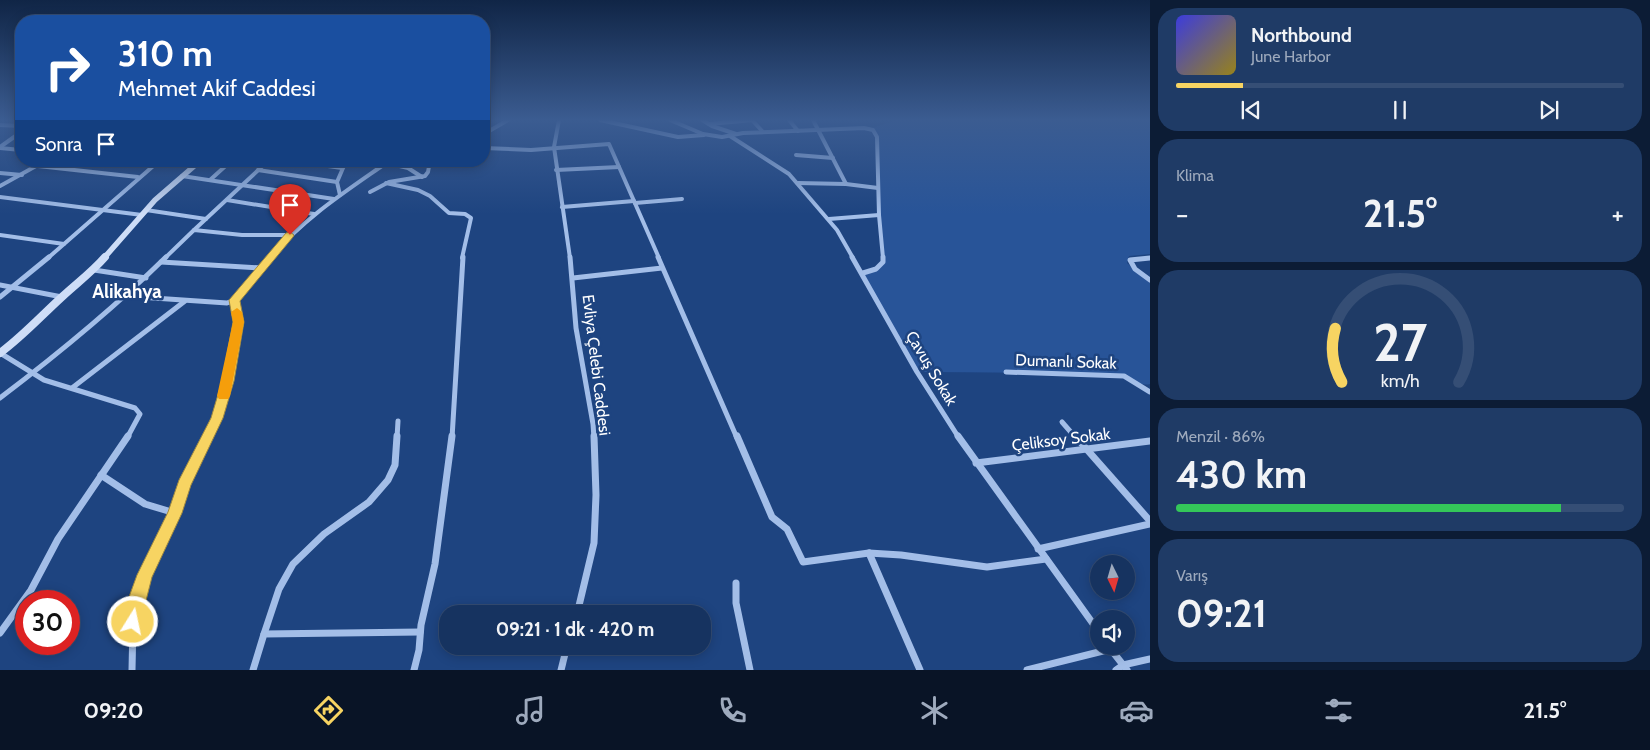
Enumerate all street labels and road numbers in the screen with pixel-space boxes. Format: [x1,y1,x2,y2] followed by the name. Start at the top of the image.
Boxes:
[578,293,615,437] street label: Evliya Çelebi Caddesi
[902,327,962,410] street label: Çavuş Sokak
[1015,350,1118,373] street label: Dumanlı Sokak
[1011,424,1112,455] street label: Çeliksoy Sokak

